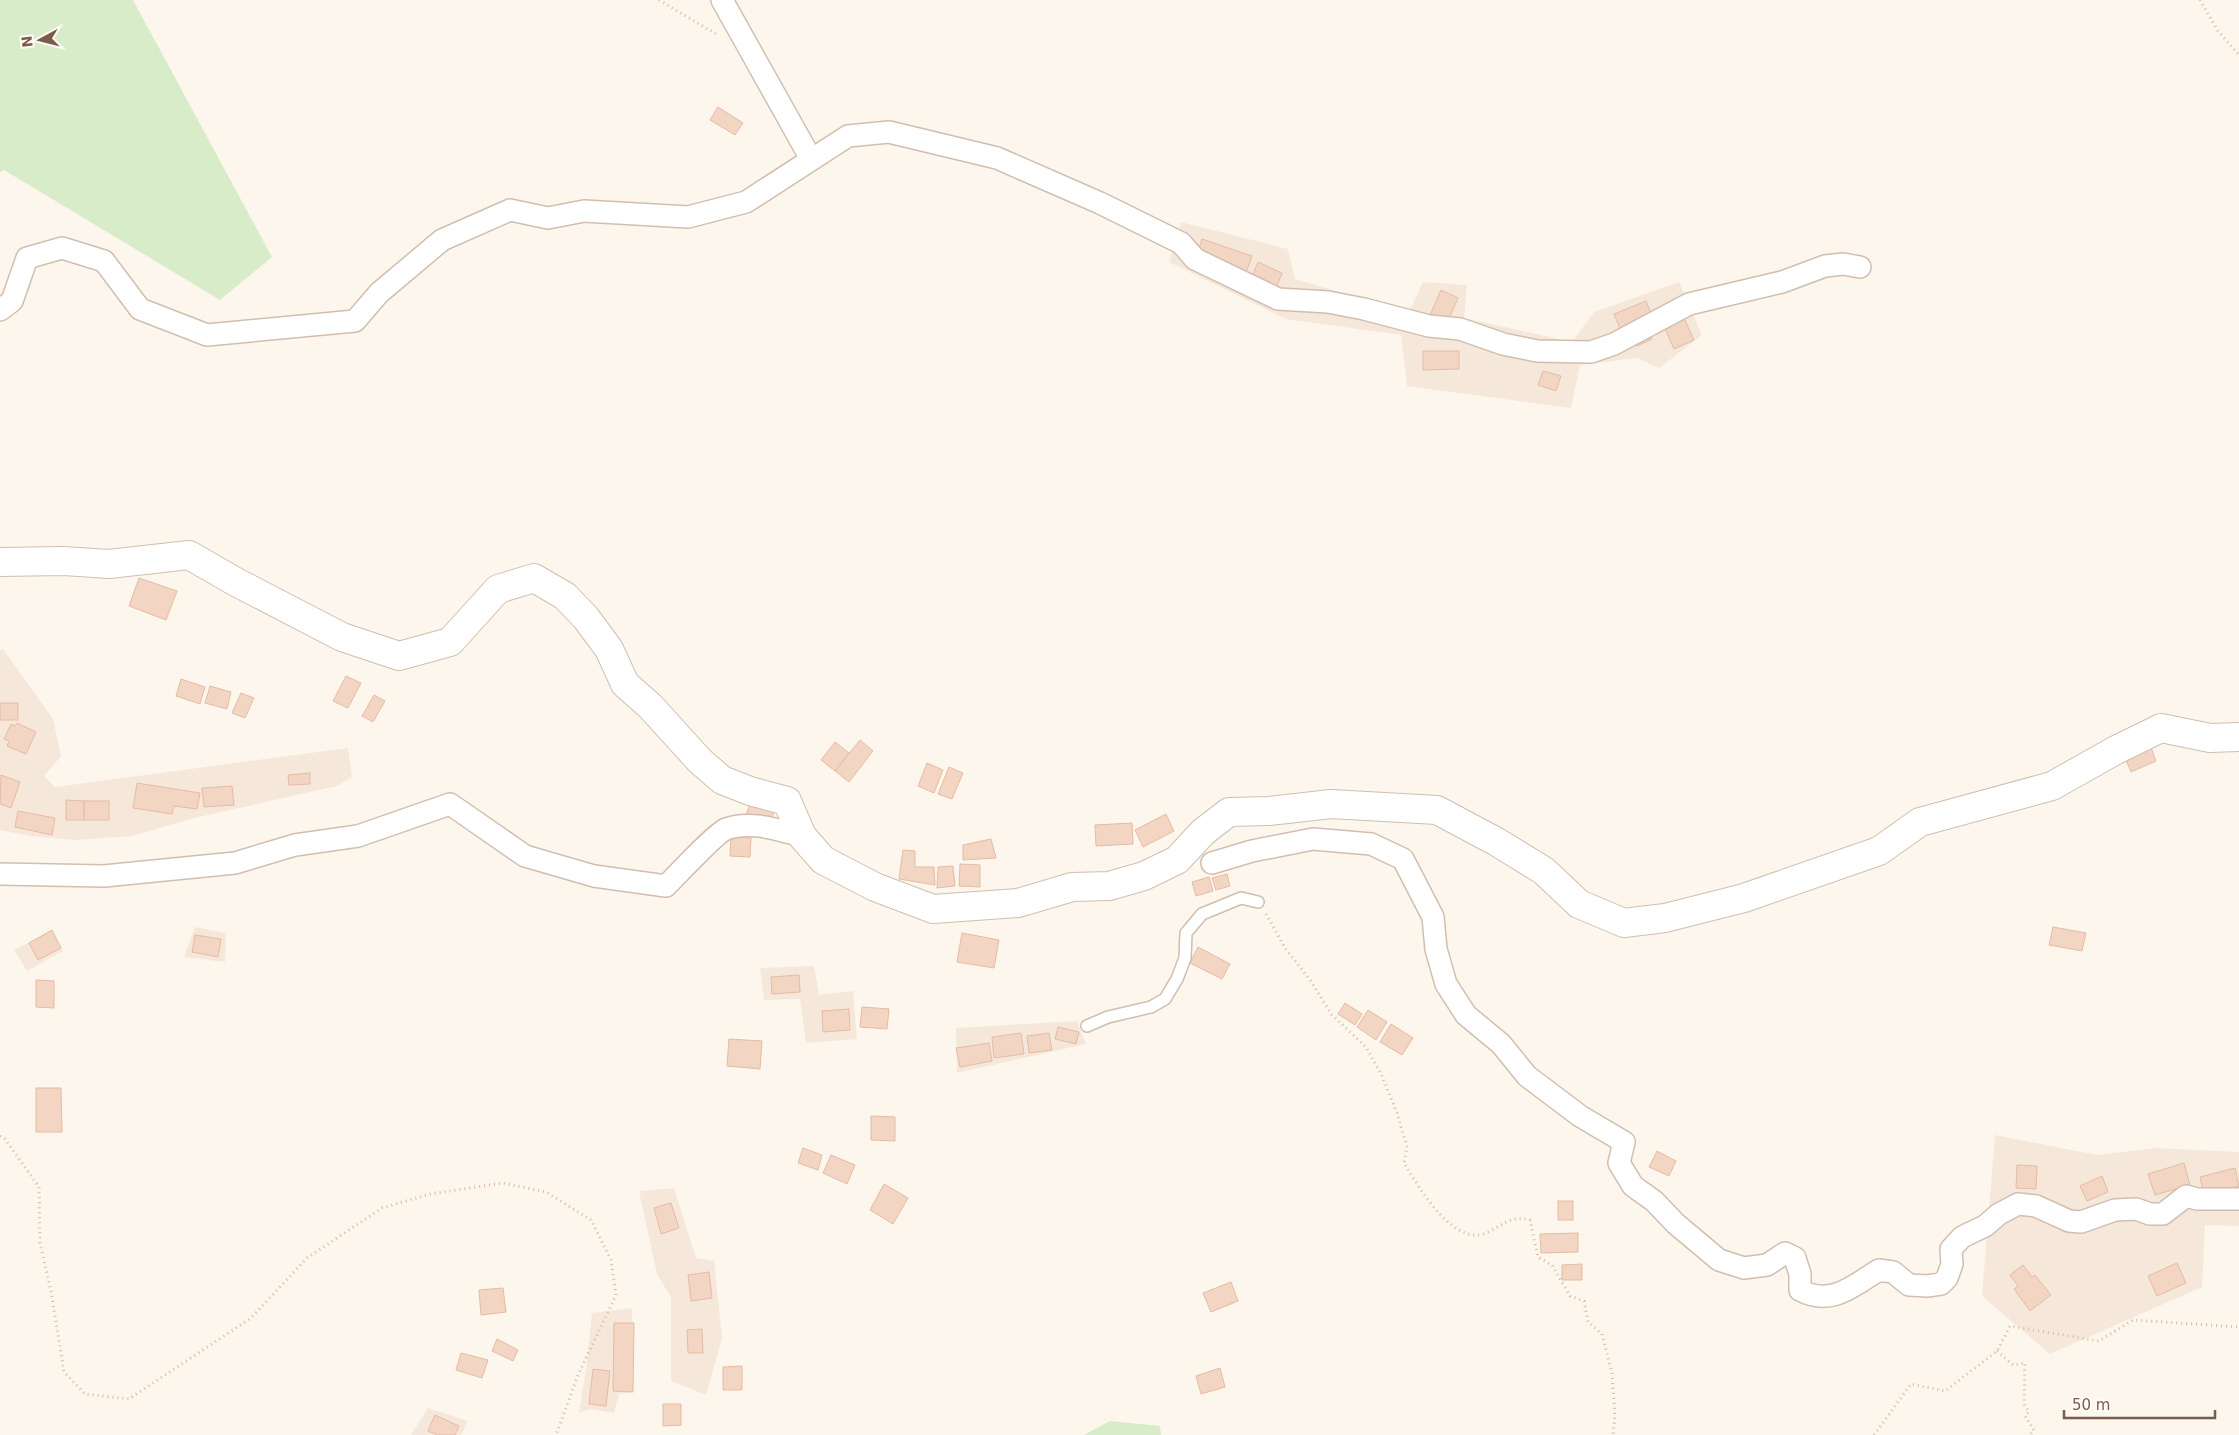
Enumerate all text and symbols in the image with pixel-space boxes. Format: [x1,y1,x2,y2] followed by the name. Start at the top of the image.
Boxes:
[15,15,65,65] north arrow
[18,35,36,48] text: N
[2064,1388,2215,1420] scale bar
[2072,1396,2110,1414] text: 50 m

